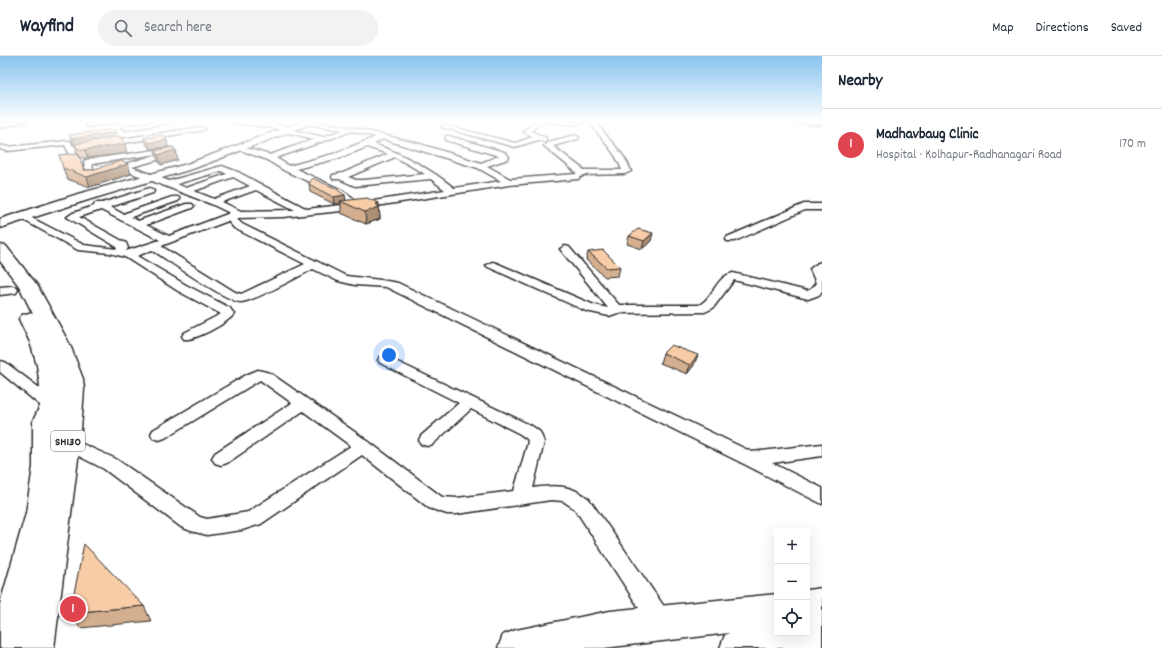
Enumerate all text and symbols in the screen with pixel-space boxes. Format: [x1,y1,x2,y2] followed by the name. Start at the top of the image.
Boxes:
[98,10,378,46] search box
[20,14,74,41] text: Wayfind
[112,17,134,39] icon: search
[144,17,212,39] text: Search here
[992,18,1014,38] text: Map
[1036,18,1089,38] text: Directions
[1111,18,1142,38] text: Saved
[838,70,882,94] text: Nearby
[876,124,978,146] text: Madhavbaug Clinic
[850,135,852,154] text: 1
[1119,135,1146,154] text: 170 m
[876,146,1062,165] text: Hospital · Kolhapur-Radhanagari Road
[379,345,399,365] your location
[51,431,85,451] road number: SH130
[774,528,810,636] map controls
[774,528,810,564] button: +
[774,564,810,600] button: −
[60,594,86,624] pin: 1
[774,600,810,636] button: locate

